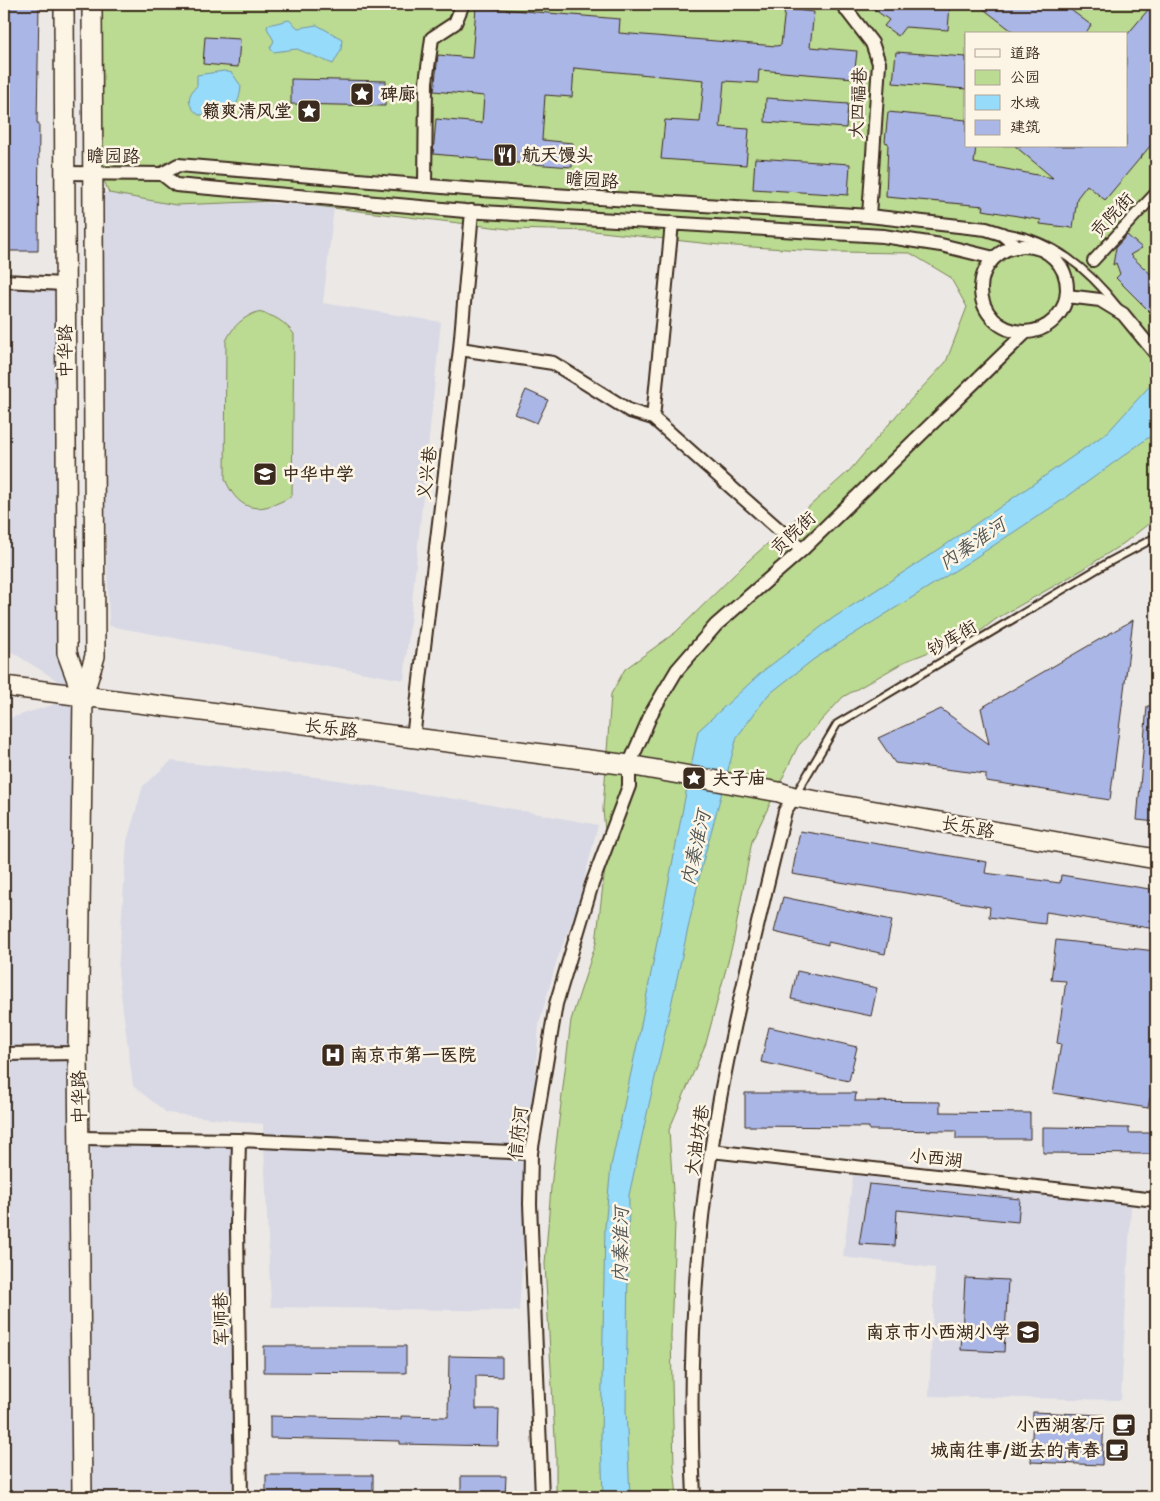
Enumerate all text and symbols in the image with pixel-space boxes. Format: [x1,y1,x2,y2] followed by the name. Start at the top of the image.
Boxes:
[965,32,1128,148] legend
[1010,44,1040,64] text: 道路
[845,66,873,140] street label: 大四福巷
[1010,68,1040,88] text: 公园
[349,81,375,107] place icon: 碑廊
[380,83,416,107] place label: 碑廊
[1010,94,1040,114] text: 水域
[296,98,322,124] place icon: 籁爽清风堂
[202,100,292,124] place label: 籁爽清风堂
[1010,118,1040,138] text: 建筑
[492,142,518,168] restaurant icon: 航天馒头
[522,144,594,168] place label: 航天馒头
[86,145,140,169] street label: 瞻园路
[564,167,620,195] street label: 瞻园路
[1086,188,1140,244] street label: 贡院街
[54,324,78,378] street label: 中华路
[413,445,443,501] street label: 义兴巷
[252,461,278,487] school or university icon: 中华中学
[282,463,354,487] place label: 中华中学
[766,507,822,561] street label: 贡院街
[934,511,1014,576] water label: 内秦淮河
[923,615,982,663] street label: 钞库街
[303,714,359,744] street label: 长乐路
[681,765,707,791] place icon: 夫子庙
[712,767,766,791] place label: 夫子庙
[676,806,718,888] water label: 内秦淮河
[939,811,996,844] street label: 长乐路
[320,1042,346,1068] hospital icon: 南京市第一医院
[350,1044,476,1068] place label: 南京市第一医院
[68,1070,92,1124] street label: 中华路
[681,1103,715,1178] street label: 大油坊巷
[504,1105,534,1161] street label: 信府河
[908,1144,964,1174] street label: 小西湖
[608,1204,635,1283] water label: 内秦淮河
[210,1292,234,1346] street label: 军师巷
[1015,1319,1041,1345] school or university icon: 南京市小西湖小学
[866,1321,1010,1345] place label: 南京市小西湖小学
[1111,1412,1137,1438] cafe icon: 小西湖客厅
[1016,1414,1106,1438] place label: 小西湖客厅
[1104,1437,1130,1463] cafe icon: 城南往事/逝去的青春
[930,1439,1100,1463] place label: 城南往事/逝去的青春

